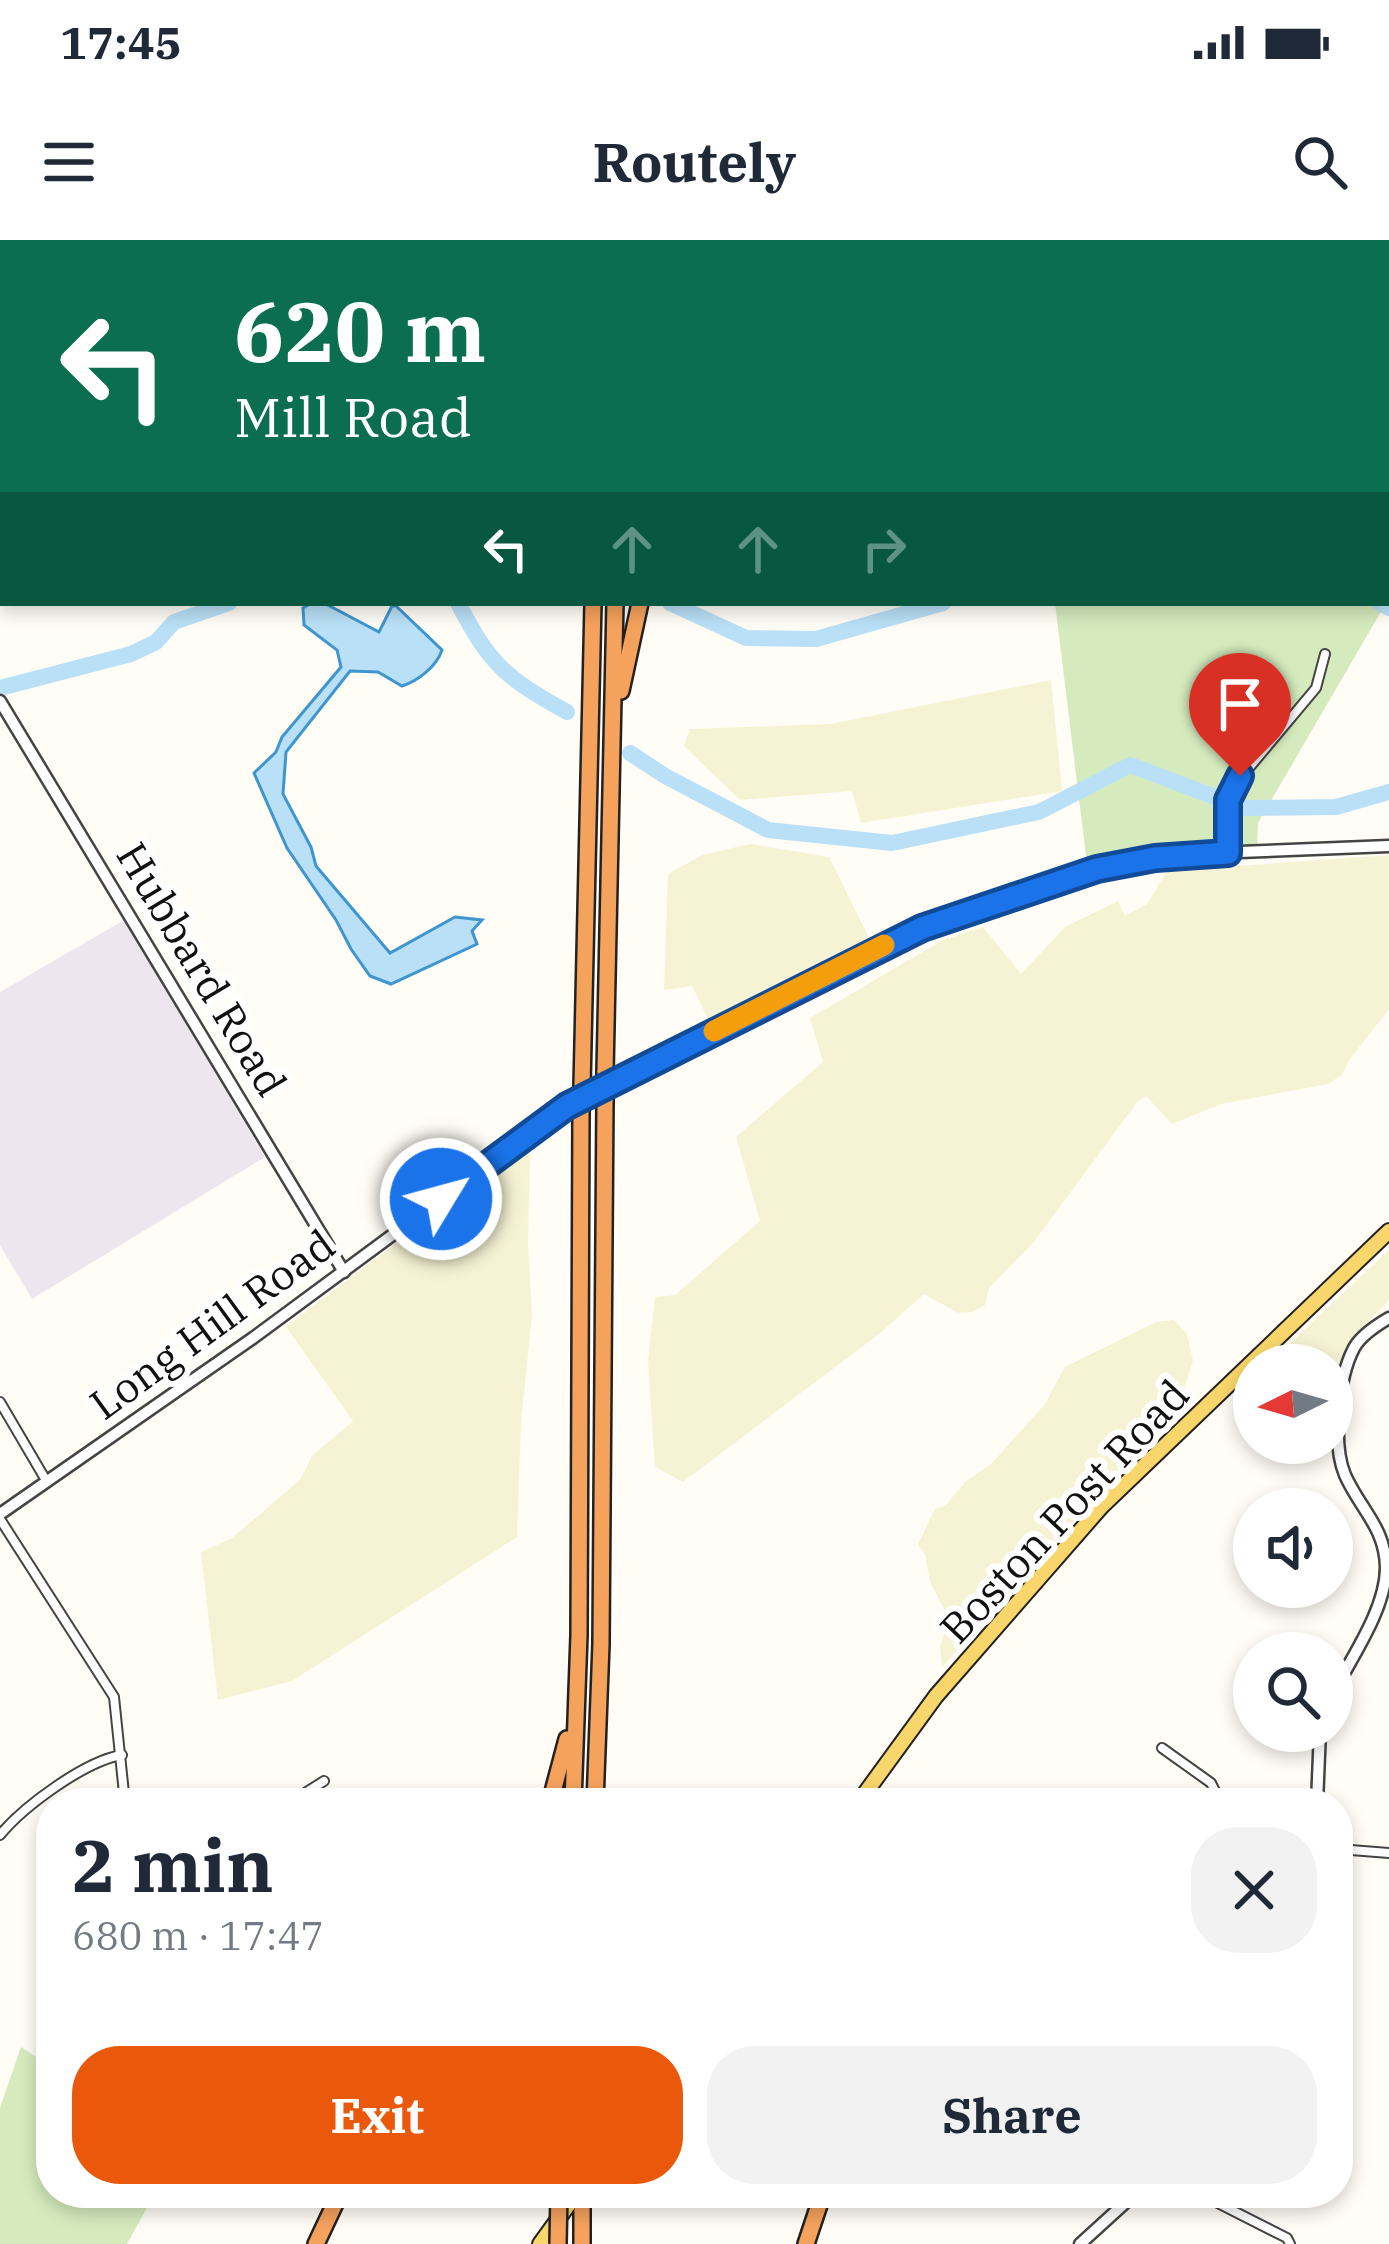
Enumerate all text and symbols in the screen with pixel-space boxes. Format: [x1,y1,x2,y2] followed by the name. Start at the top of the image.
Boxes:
[60,13,182,71] text: 17:45
[593,127,796,197] text: Routely
[36,129,102,195] icon: menu
[1287,129,1353,195] icon: search
[234,276,486,385] text: 620 m
[36,288,192,444] icon: left
[234,382,472,452] text: Mill Road
[473,516,539,582] icon: left
[599,516,665,582] icon: ahead
[725,516,791,582] icon: ahead
[851,516,917,582] icon: right
[1189,653,1291,776] pin
[1207,671,1273,737] icon: arrive
[105,832,299,1106] street label: Hubbard Road
[378,1136,504,1262] position arrow
[79,1217,345,1431] street label: Long Hill Road
[1233,1344,1353,1464] north arrow
[1233,1344,1353,1752] map controls
[928,1367,1200,1655] street label: Boston Post Road
[1233,1488,1353,1608] button: sound
[1233,1632,1353,1752] button: search
[72,1818,274,1912] text: 2 min
[1191,1827,1317,1953] button: close
[72,1910,324,1961] text: 680 m · 17:47
[72,2046,683,2184] button: Exit
[707,2046,1317,2184] button: Share

